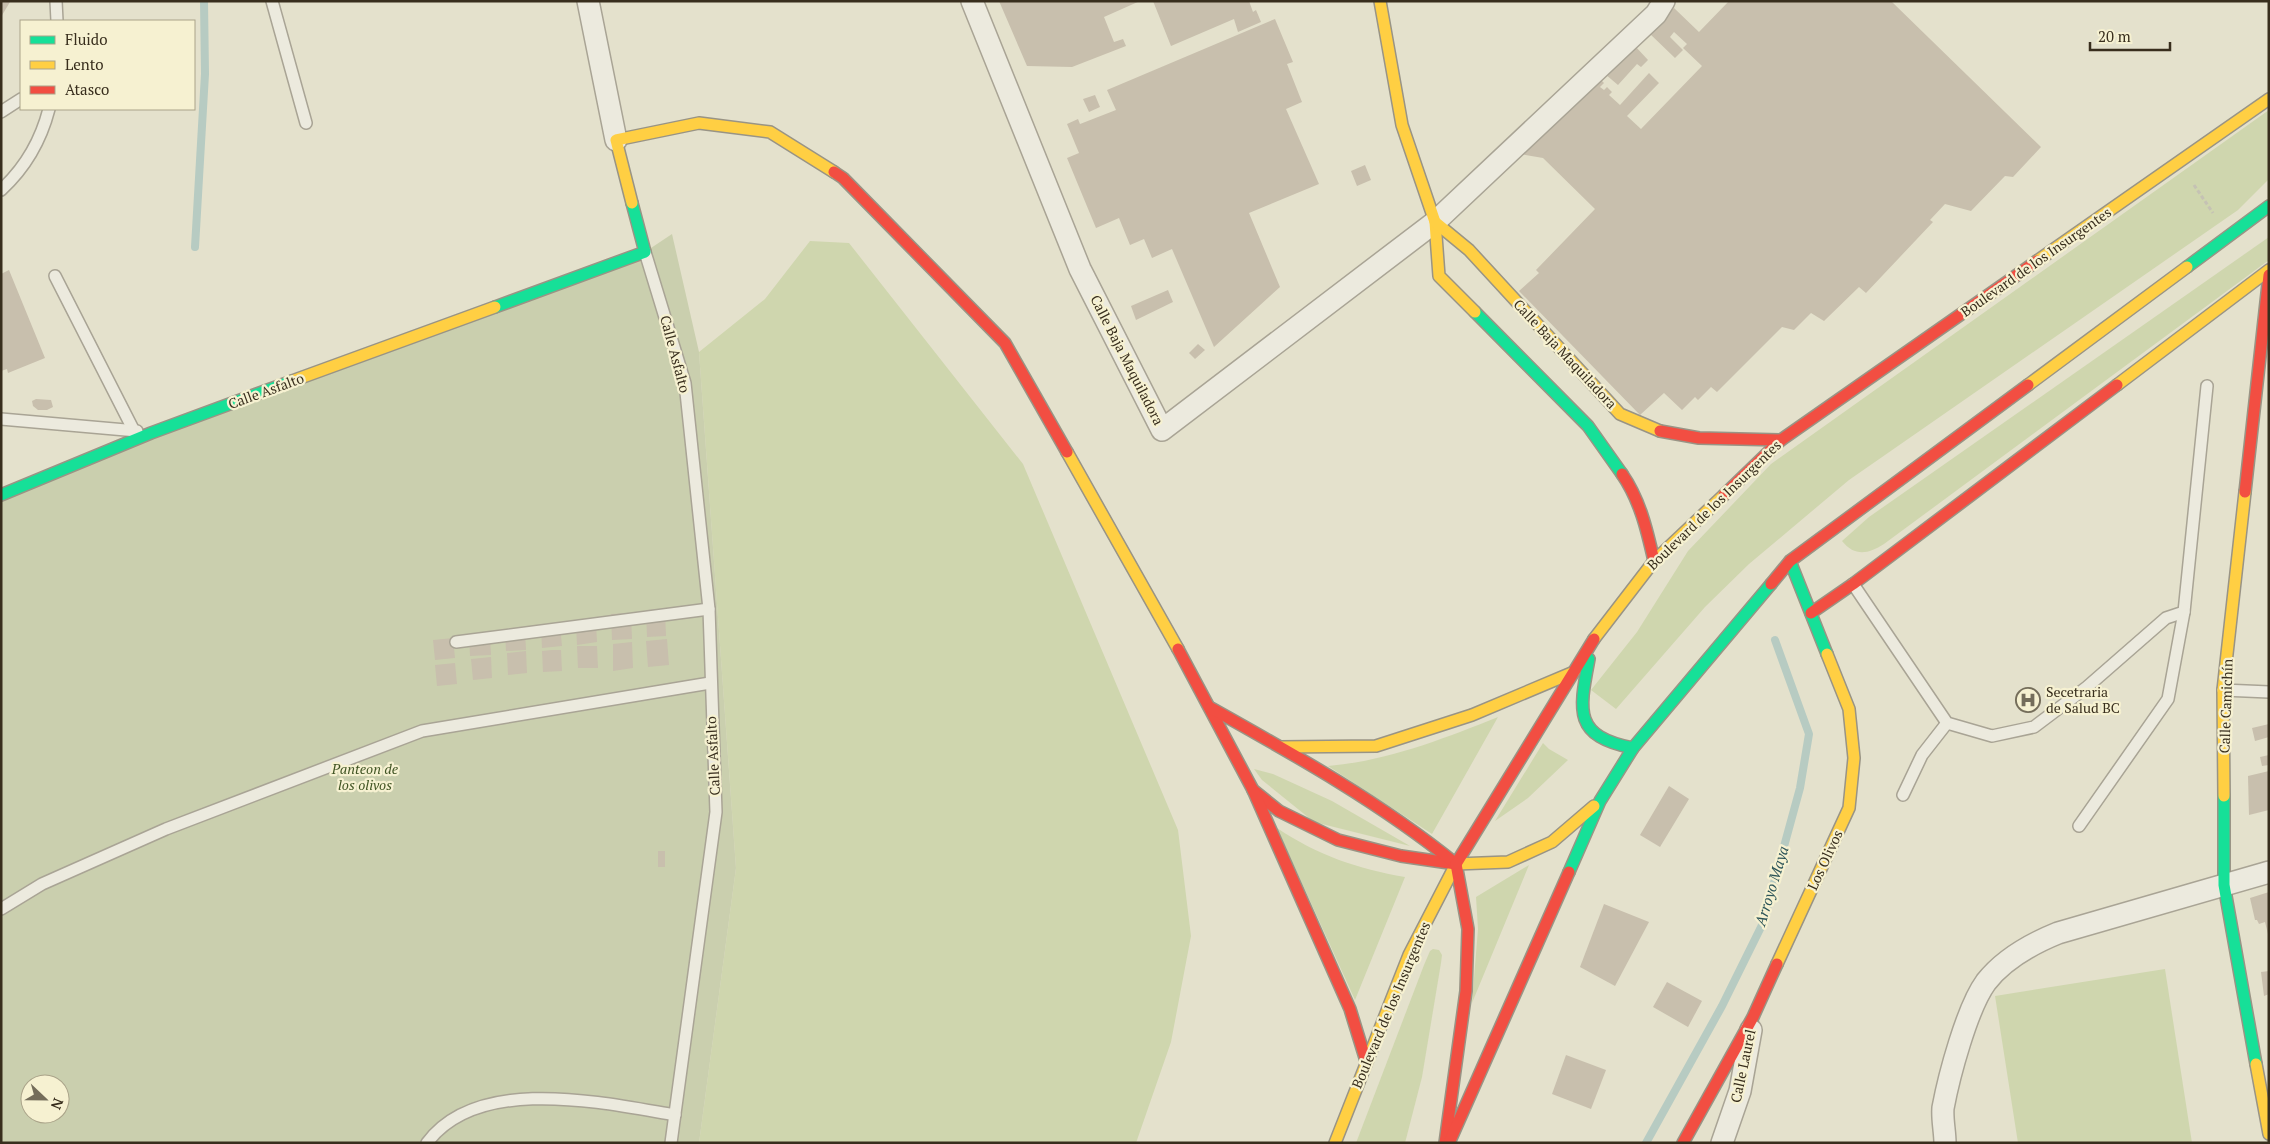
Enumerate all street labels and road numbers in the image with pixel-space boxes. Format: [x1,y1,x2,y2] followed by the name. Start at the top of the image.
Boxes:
[1957,202,2115,321] street label: Boulevard de los Insurgentes
[1086,292,1168,428] street label: Calle Baja Maquiladora
[1509,295,1621,413] street label: Calle Baja Maquiladora
[656,313,695,395] street label: Calle Asfalto
[225,368,307,413] street label: Calle Asfalto
[1642,435,1785,574] street label: Boulevard de los Insurgentes
[2214,658,2237,754] street label: Calle Camichín
[701,716,724,796] street label: Calle Asfalto
[1802,827,1847,893] street label: Los Olivos
[1347,918,1434,1091] street label: Boulevard de los Insurgentes
[1725,1028,1760,1104] street label: Calle Laurel

